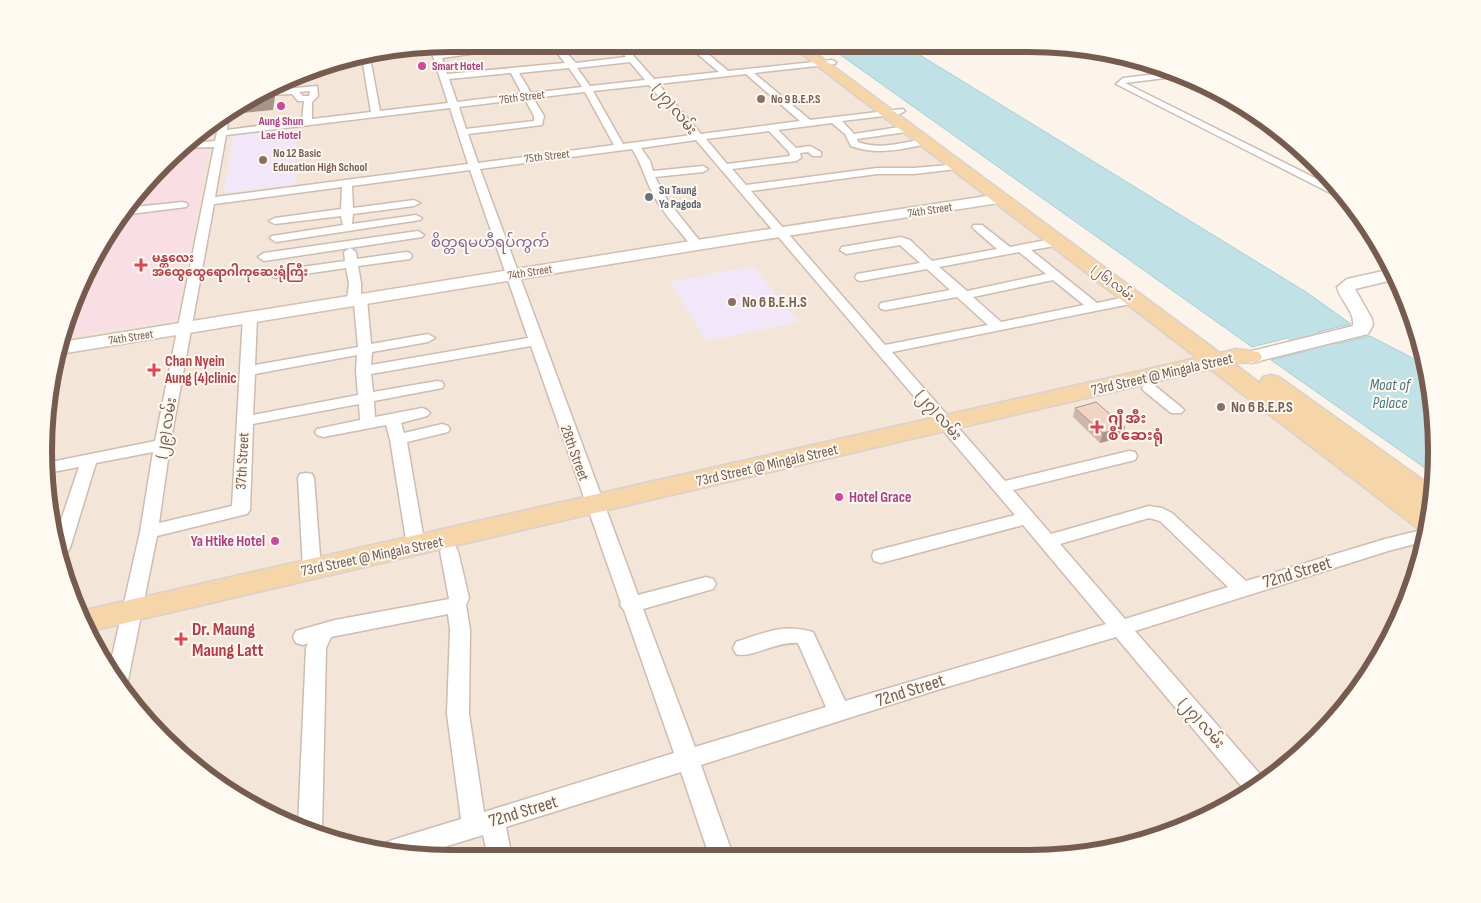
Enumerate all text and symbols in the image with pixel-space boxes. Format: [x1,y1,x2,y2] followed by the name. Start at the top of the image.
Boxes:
[432,59,483,74] place label: Smart Hotel
[416,60,428,72] marker: Smart Hotel
[647,79,702,140] street label: (၂၇) လမ်း
[498,87,546,108] street label: 76th Street
[771,92,821,107] place label: No 9 B.E.P.S
[755,93,767,105] marker: No 9 B.E.P.S
[275,100,287,112] marker: Aung Shun Lae Hotel
[258,114,303,143] place label: Aung Shun Lae Hotel
[273,146,367,175] place label: No 12 Basic Education High School
[523,146,571,167] street label: 75th Street
[257,154,269,166] marker: No 12 Basic Education High School
[659,183,701,212] place label: Su Taung Ya Pagoda
[643,191,655,203] marker: Su Taung Ya Pagoda
[907,199,954,221] street label: 74th Street
[431,232,549,254] district label: စိတ္တရမဟီရပ်ကွက်
[152,251,308,283] place label: မန္တလေး အထွေထွေရောဂါကုဆေးရုံကြီး
[134,258,148,272] marker: မန္တလေး အထွေထွေရောဂါကုဆေးရုံကြီး
[507,261,554,283] street label: 74th Street
[1087,261,1138,306] street label: (၂၆) လမ်း
[742,293,807,312] place label: No 6 B.E.H.S
[726,296,738,308] marker: No 6 B.E.H.S
[108,326,155,348] street label: 74th Street
[1089,349,1235,400] street label: 73rd Street @ Mingala Street
[164,352,237,388] place label: Chan Nyein Aung (4)clinic
[147,363,161,377] marker: Chan Nyein Aung (4)clinic
[1370,376,1412,413] water label: Moat of Palace
[910,385,967,446] street label: (၂၇) လမ်း
[151,396,183,461] street label: (၂၉) လမ်း
[1231,398,1293,417] place label: No 6 B.E.P.S
[1215,401,1227,413] marker: No 6 B.E.P.S
[1108,408,1163,447] place label: ဂျီ အီး စီ ဆေးရုံ
[1090,420,1104,434] marker: ဂျီ အီး စီ ဆေးရုံ
[556,423,593,484] street label: 28th Street
[232,431,254,490] street label: 37th Street
[694,440,840,491] street label: 73rd Street @ Mingala Street
[849,488,911,507] place label: Hotel Grace
[833,491,845,503] marker: Hotel Grace
[191,532,265,551] place label: Ya Htike Hotel
[299,532,445,581] street label: 73rd Street @ Mingala Street
[269,535,281,547] marker: Ya Htike Hotel
[1260,552,1334,593] street label: 72nd Street
[192,619,264,661] place label: Dr. Maung Maung Latt
[174,632,188,646] marker: Dr. Maung Maung Latt
[873,669,947,711] street label: 72nd Street
[1173,693,1230,754] street label: (၂၇) လမ်း
[486,791,560,832] street label: 72nd Street

